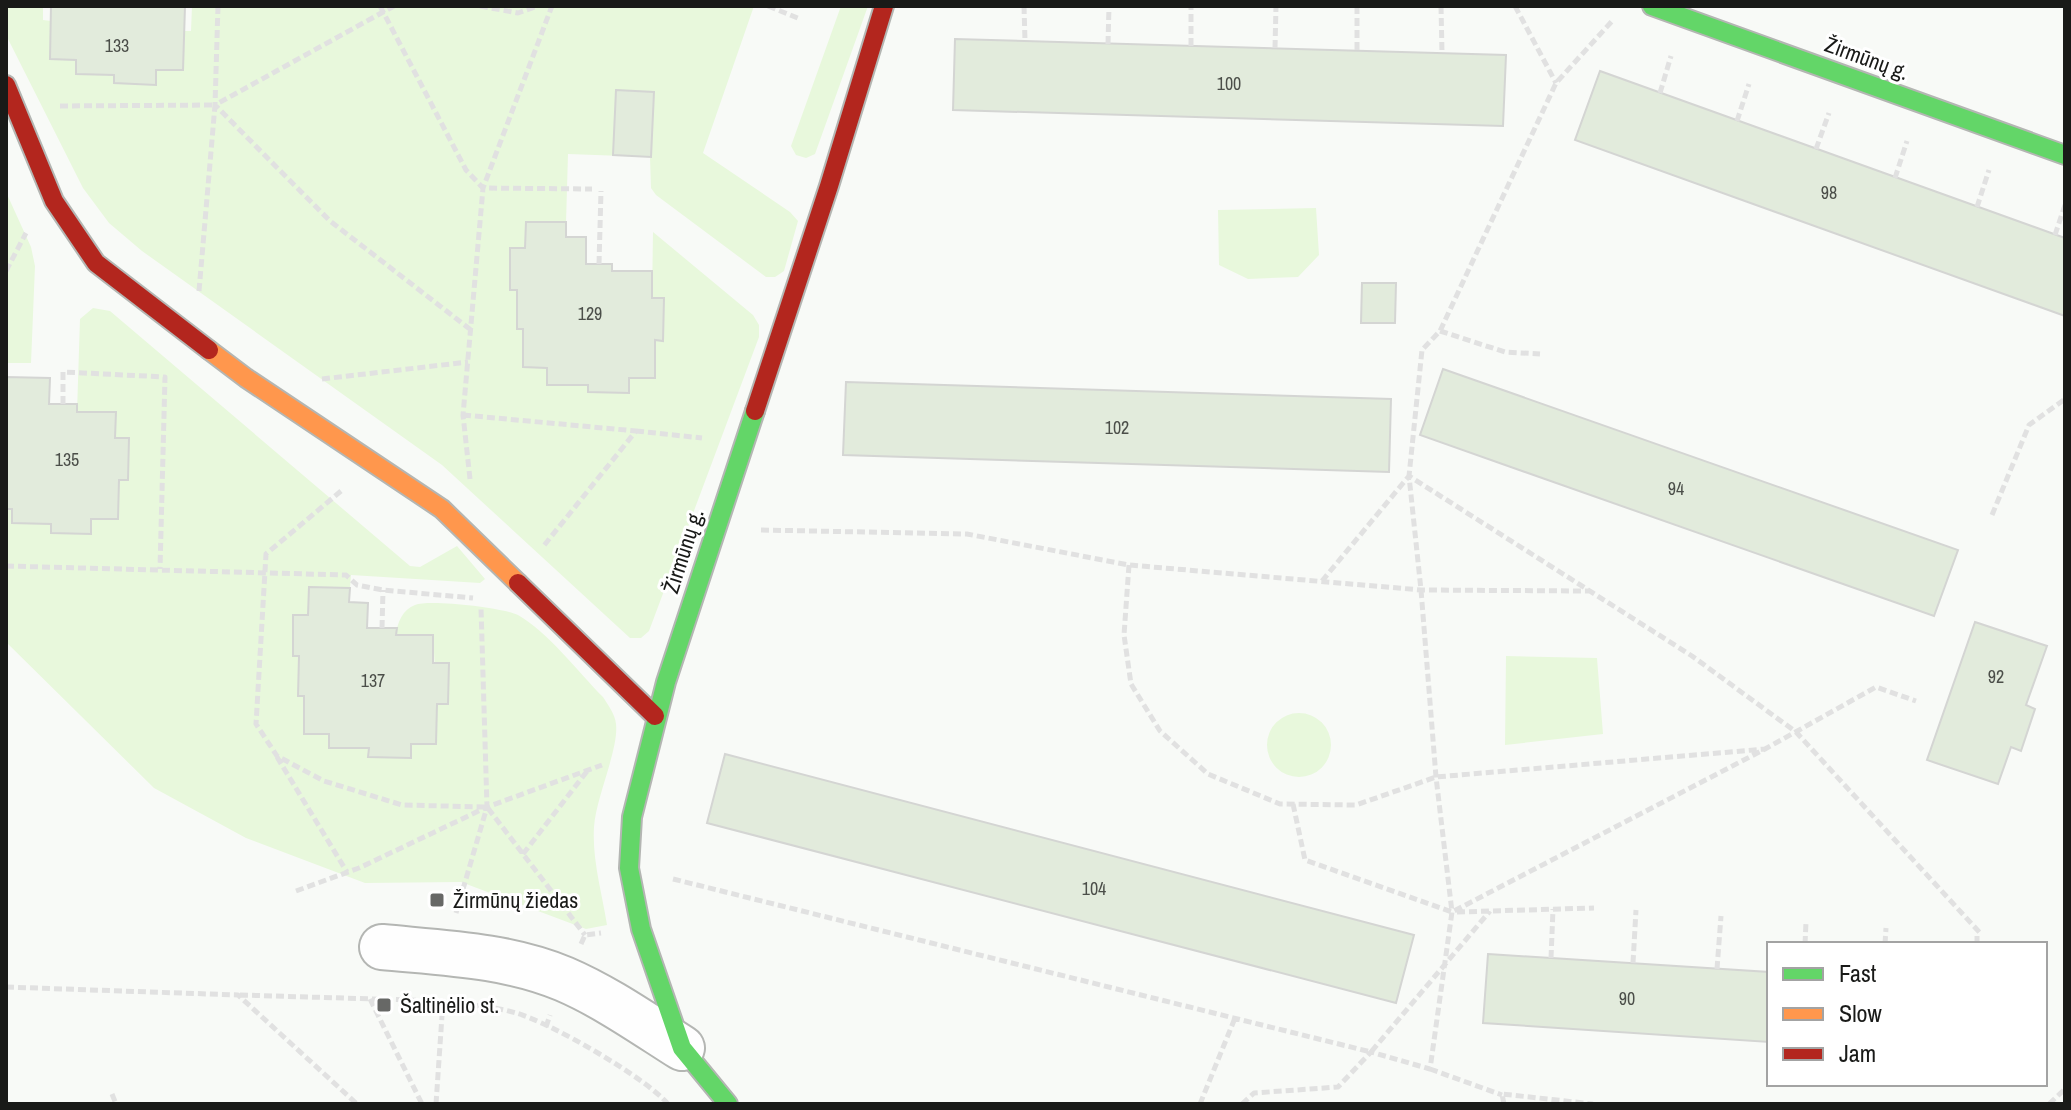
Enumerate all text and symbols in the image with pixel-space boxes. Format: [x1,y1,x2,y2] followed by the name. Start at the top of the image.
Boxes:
[1821,29,1913,87] street label: Žirmūnų g.
[105,33,129,58] house number: 133
[1217,71,1241,96] house number: 100
[1821,180,1837,205] house number: 98
[578,301,602,326] house number: 129
[1105,415,1129,440] house number: 102
[55,447,79,472] house number: 135
[1668,476,1684,501] house number: 94
[655,505,711,597] street label: Žirmūnų g.
[1988,664,2004,689] house number: 92
[361,668,385,693] house number: 137
[1082,876,1106,901] house number: 104
[453,885,578,915] place label: Žirmūnų žiedas
[428,891,446,909] marker: Žirmūnų žiedas
[1767,942,2047,1086] legend
[1839,957,1877,989] text: Fast
[1619,986,1635,1011] house number: 90
[400,990,499,1020] place label: Šaltinėlio st.
[375,996,393,1014] marker: Šaltinėlio st.
[1839,997,1882,1029] text: Slow
[1839,1037,1876,1069] text: Jam

